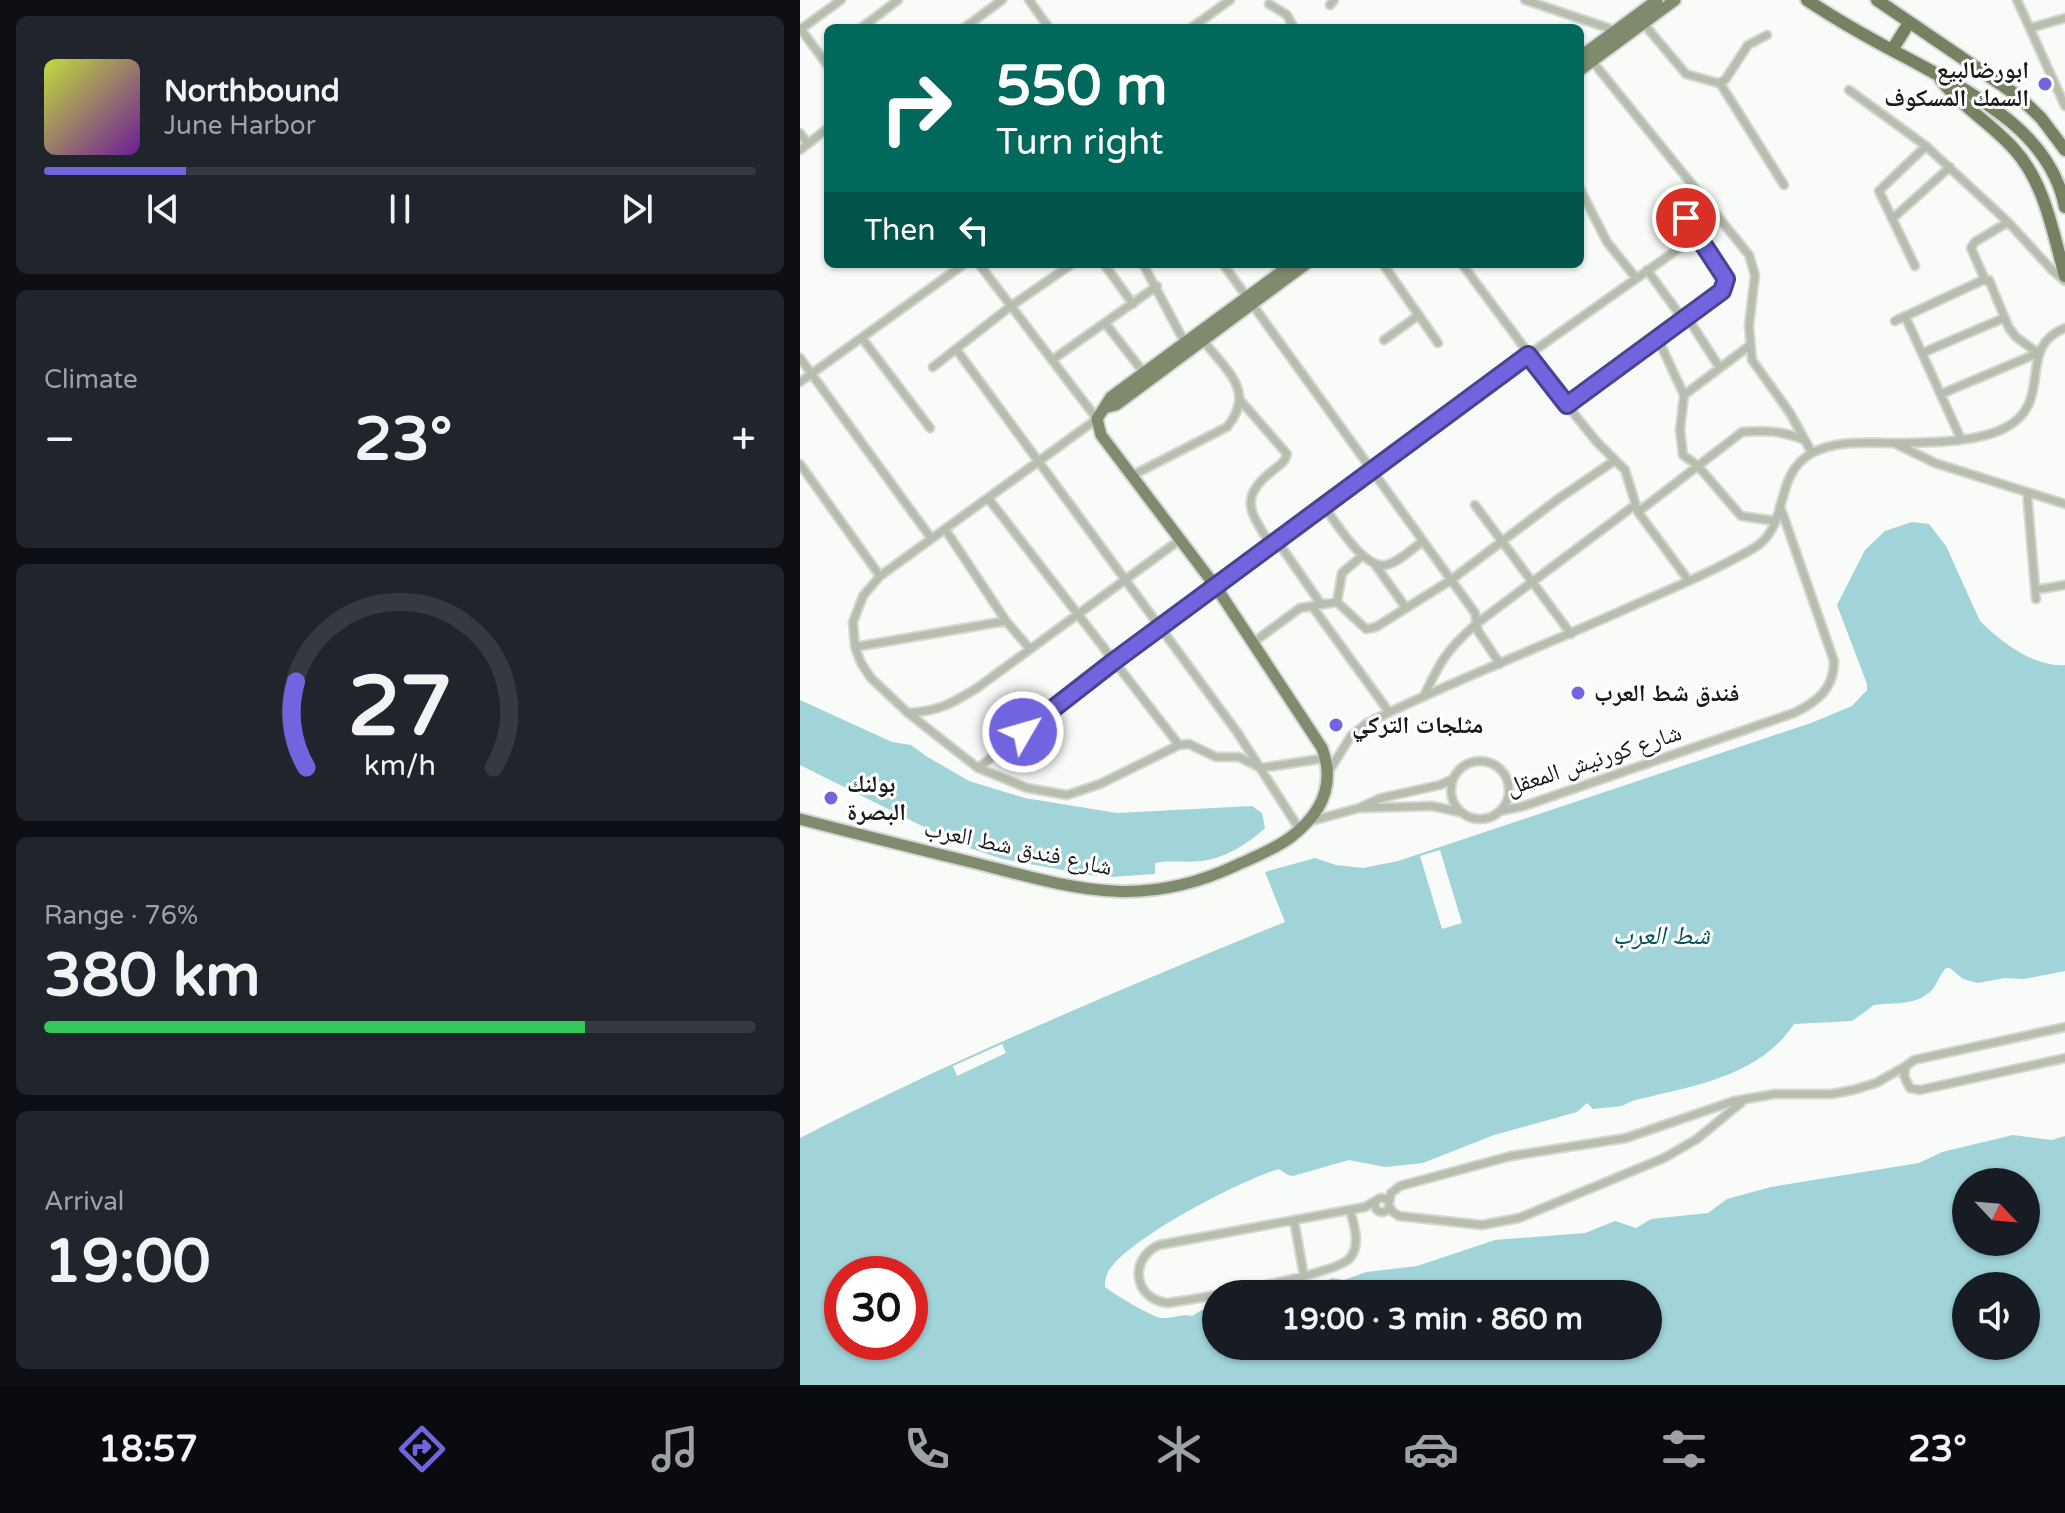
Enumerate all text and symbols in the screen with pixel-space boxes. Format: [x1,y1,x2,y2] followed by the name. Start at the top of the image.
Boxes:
[996,53,1167,120] text: 550 m
[864,56,968,160] icon: right
[1884,56,2029,113] place label: ابورضالبيع السمك المسكوف
[164,73,340,110] text: Northbound
[2036,75,2054,93] marker: ابورضالبيع السمك المسكوف
[164,110,316,141] text: June Harbor
[996,121,1163,164] text: Turn right
[1652,184,1720,252] pin
[141,187,185,231] icon: previous
[378,187,422,231] icon: pause
[615,187,659,231] icon: next
[1664,196,1708,240] icon: arrive
[952,208,996,252] icon: left
[864,212,936,249] text: Then
[44,364,138,395] text: Climate
[354,404,452,476] text: 23°
[44,414,75,467] text: −
[731,414,756,467] text: +
[348,658,452,758] text: 27
[1594,679,1740,708] place label: فندق شط العرب
[1569,684,1587,702] marker: فندق شط العرب
[981,690,1065,774] position arrow
[1352,711,1483,743] place label: مثلجات التركي
[1327,716,1345,734] marker: مثلجات التركي
[1503,718,1685,802] street label: شارع كورنيش المعقل
[364,750,436,784] text: km/h
[847,770,906,827] place label: بولنك البصرة
[822,789,840,807] marker: بولنك البصرة
[921,814,1115,882] street label: شارع فندق شط العرب
[44,900,198,931] text: Range · 76%
[1612,920,1710,951] water label: شط العرب
[44,940,260,1012] text: 380 km
[1952,1168,2040,1256] north arrow
[1952,1168,2040,1360] map controls
[44,1186,124,1217] text: Arrival
[44,1226,210,1298] text: 19:00
[824,1256,928,1360] speed limit sign: 30
[1952,1272,2040,1360] button: sound
[1281,1301,1583,1338] text: 19:00 · 3 min · 860 m
[394,1421,450,1477] icon: directions
[647,1421,703,1477] icon: music
[899,1421,955,1477] icon: phone
[1151,1421,1207,1477] icon: climate
[1403,1421,1459,1477] icon: car
[1656,1421,1712,1477] icon: filters
[98,1428,198,1471] text: 18:57
[1908,1428,1967,1471] text: 23°

